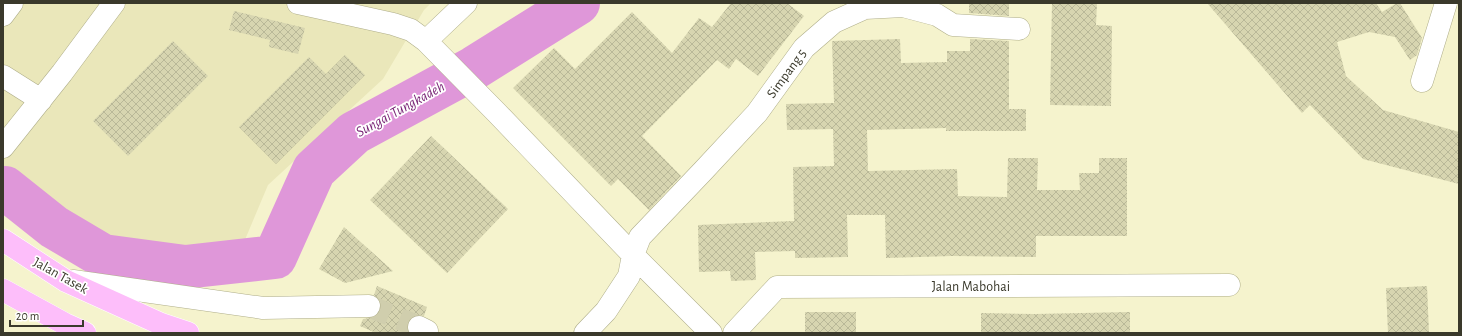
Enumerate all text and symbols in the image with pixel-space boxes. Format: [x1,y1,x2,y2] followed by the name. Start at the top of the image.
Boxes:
[764,46,809,101] street label: Simpang 5
[353,79,447,140] water label: Sungai Tungkadeh
[31,255,91,297] street label: Jalan Tasek
[932,280,1010,294] street label: Jalan Mabohai
[10,302,83,328] scale bar
[16,310,39,322] text: 20 m

